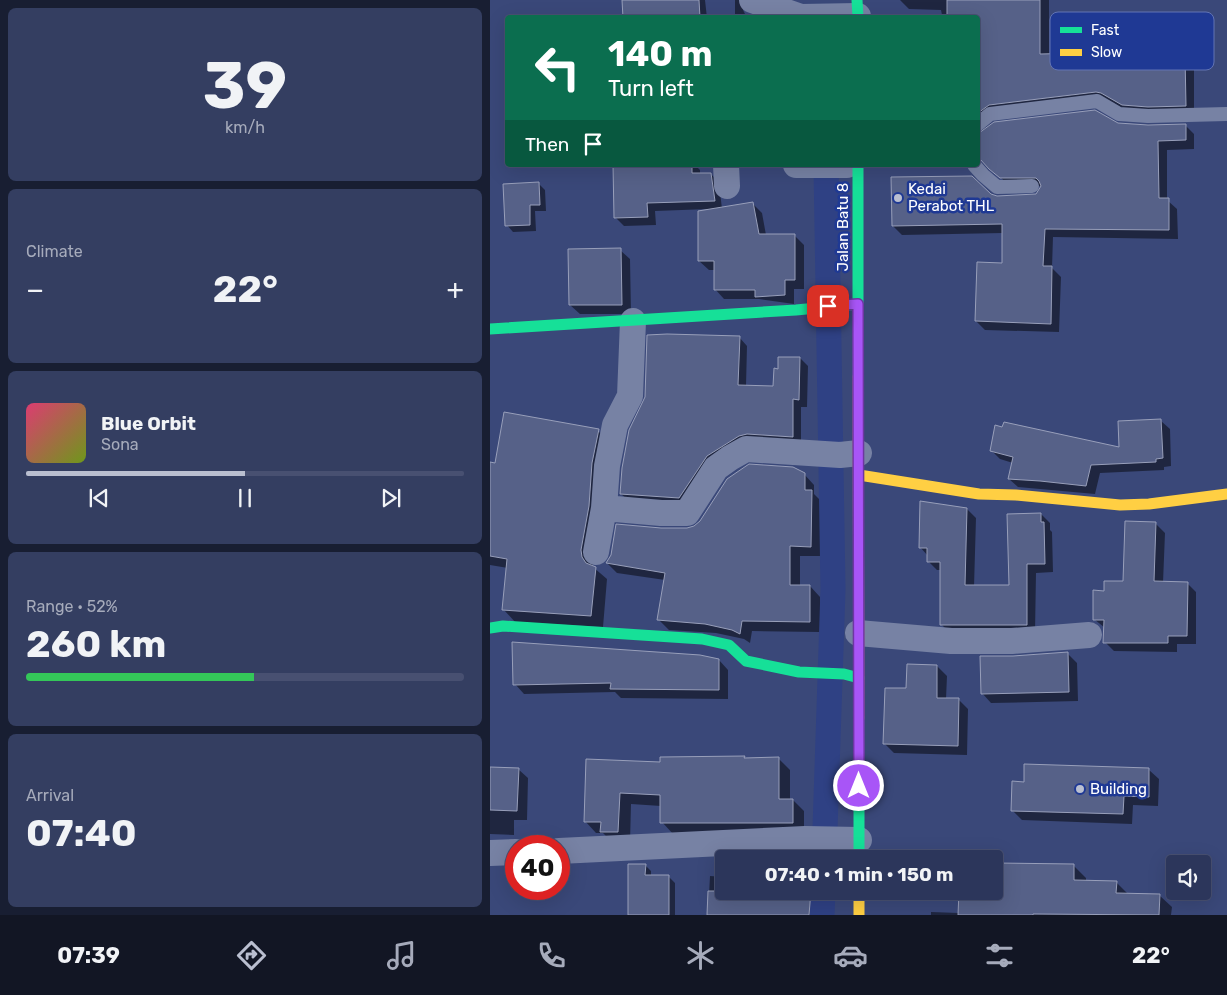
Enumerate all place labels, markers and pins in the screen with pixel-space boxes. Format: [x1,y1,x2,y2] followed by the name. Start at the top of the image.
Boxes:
[908,180,995,215] place label: Kedai Perabot THL
[892,192,904,204] marker: Kedai Perabot THL
[807,285,849,327] pin
[1090,780,1147,798] place label: Building
[1074,783,1086,795] marker: Building

